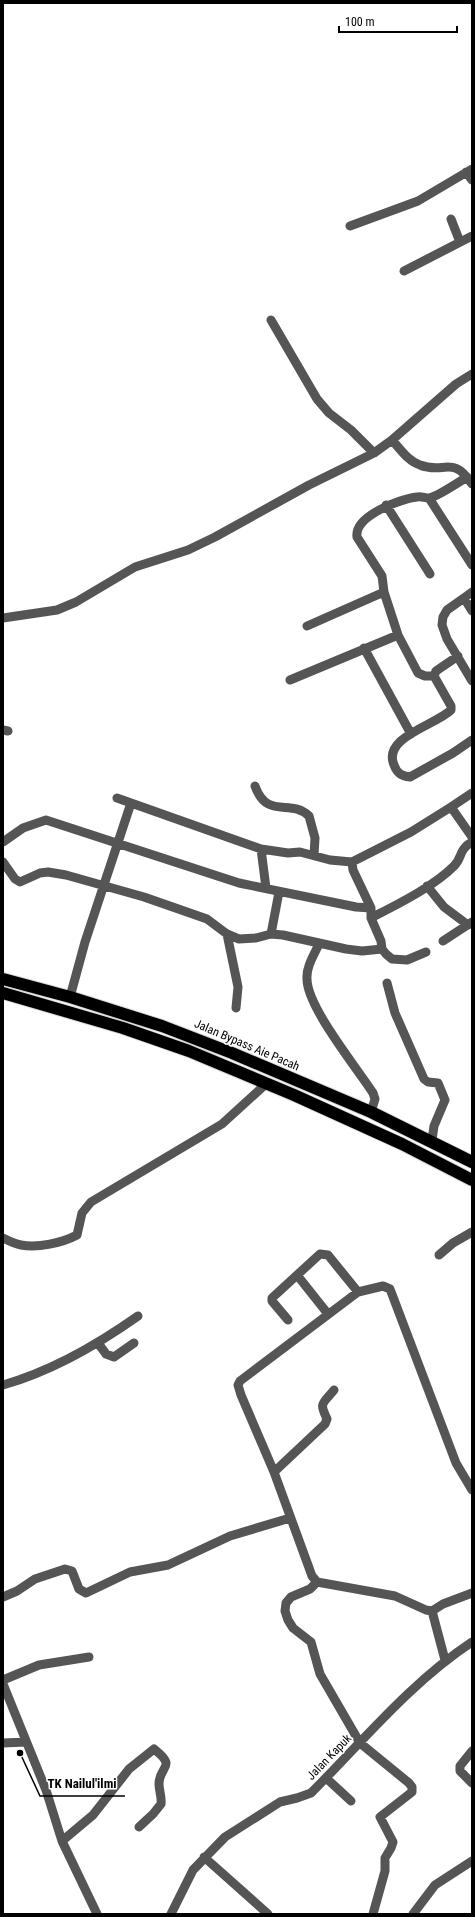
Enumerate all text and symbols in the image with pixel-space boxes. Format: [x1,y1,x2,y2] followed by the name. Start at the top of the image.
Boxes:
[339,8,457,34] scale bar
[345,15,375,29] text: 100 m
[192,1016,302,1074] street label: Jalan Bypass Aie Pacah
[304,1731,355,1783] street label: Jalan Kapuk
[40,1771,125,1796] callout: TK Nailul'ilmi
[47,1776,117,1791] text: TK Nailul'ilmi

